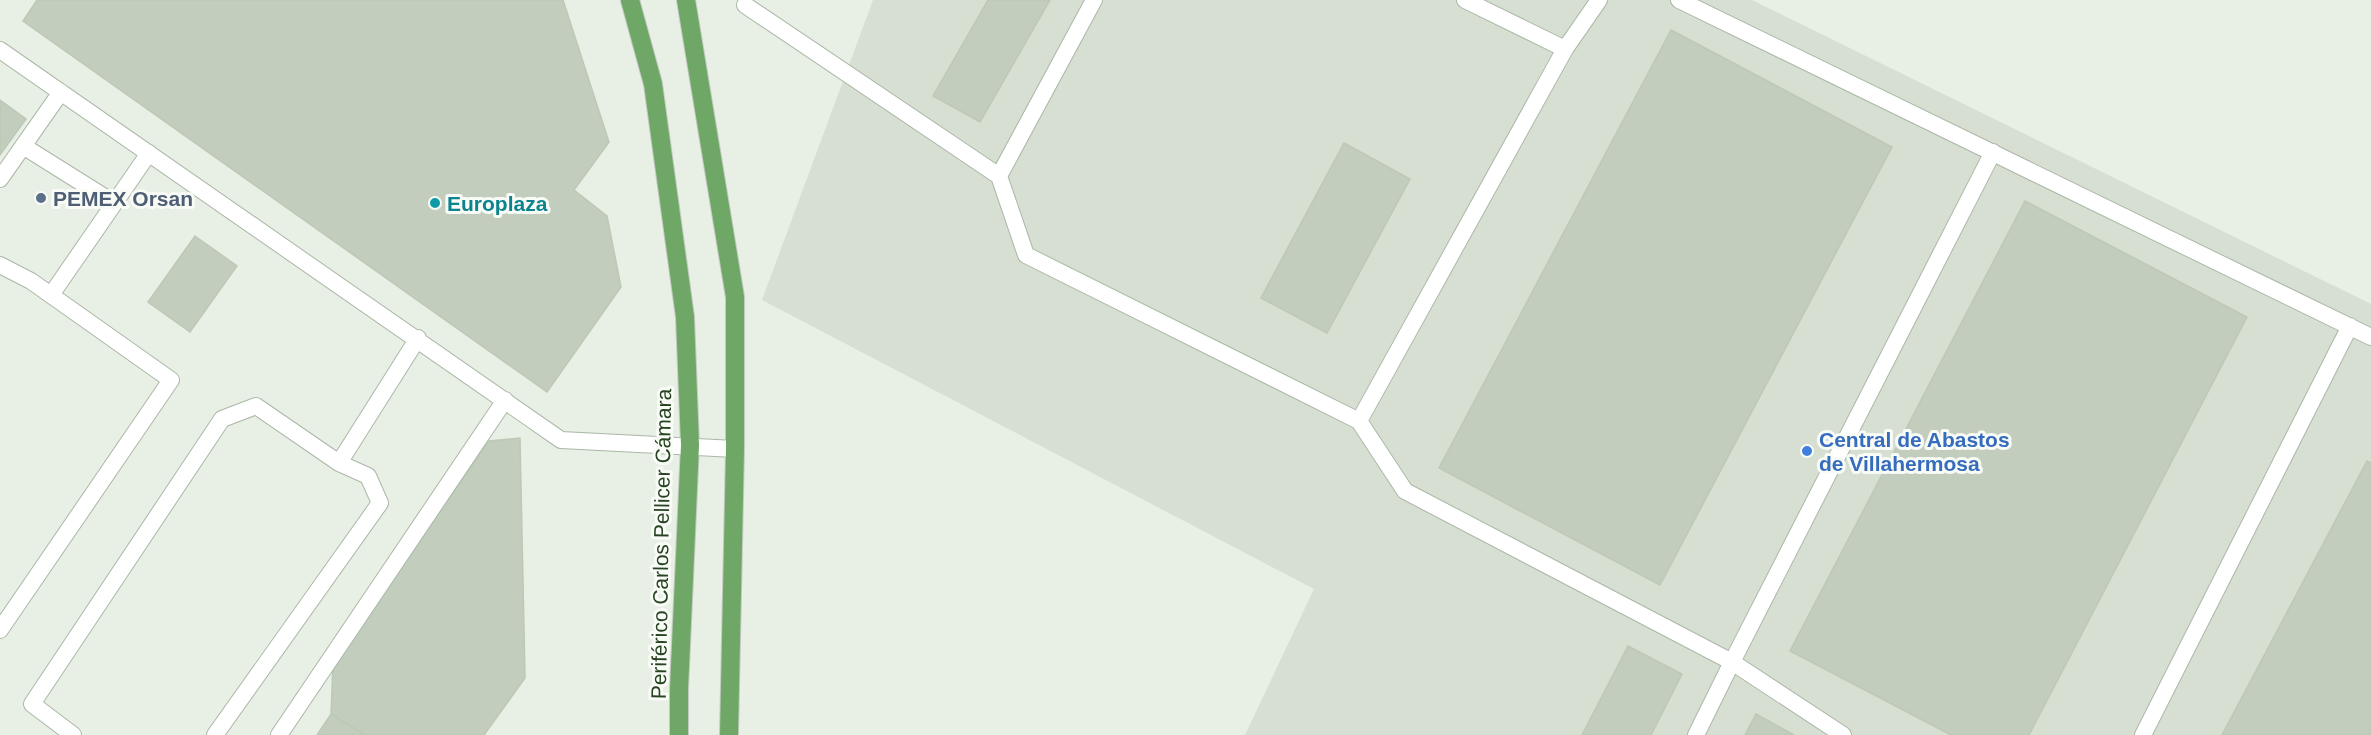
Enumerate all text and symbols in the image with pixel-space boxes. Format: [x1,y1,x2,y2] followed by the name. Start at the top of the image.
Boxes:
[53,187,193,210] place label: PEMEX Orsan
[34,191,48,205] marker: PEMEX Orsan
[447,192,548,215] place label: Europlaza
[428,196,442,210] marker: Europlaza
[647,388,675,699] street label: Periférico Carlos Pellicer Cámara
[1819,428,2010,475] place label: Central de Abastos de Villahermosa
[1800,444,1814,458] marker: Central de Abastos de Villahermosa

